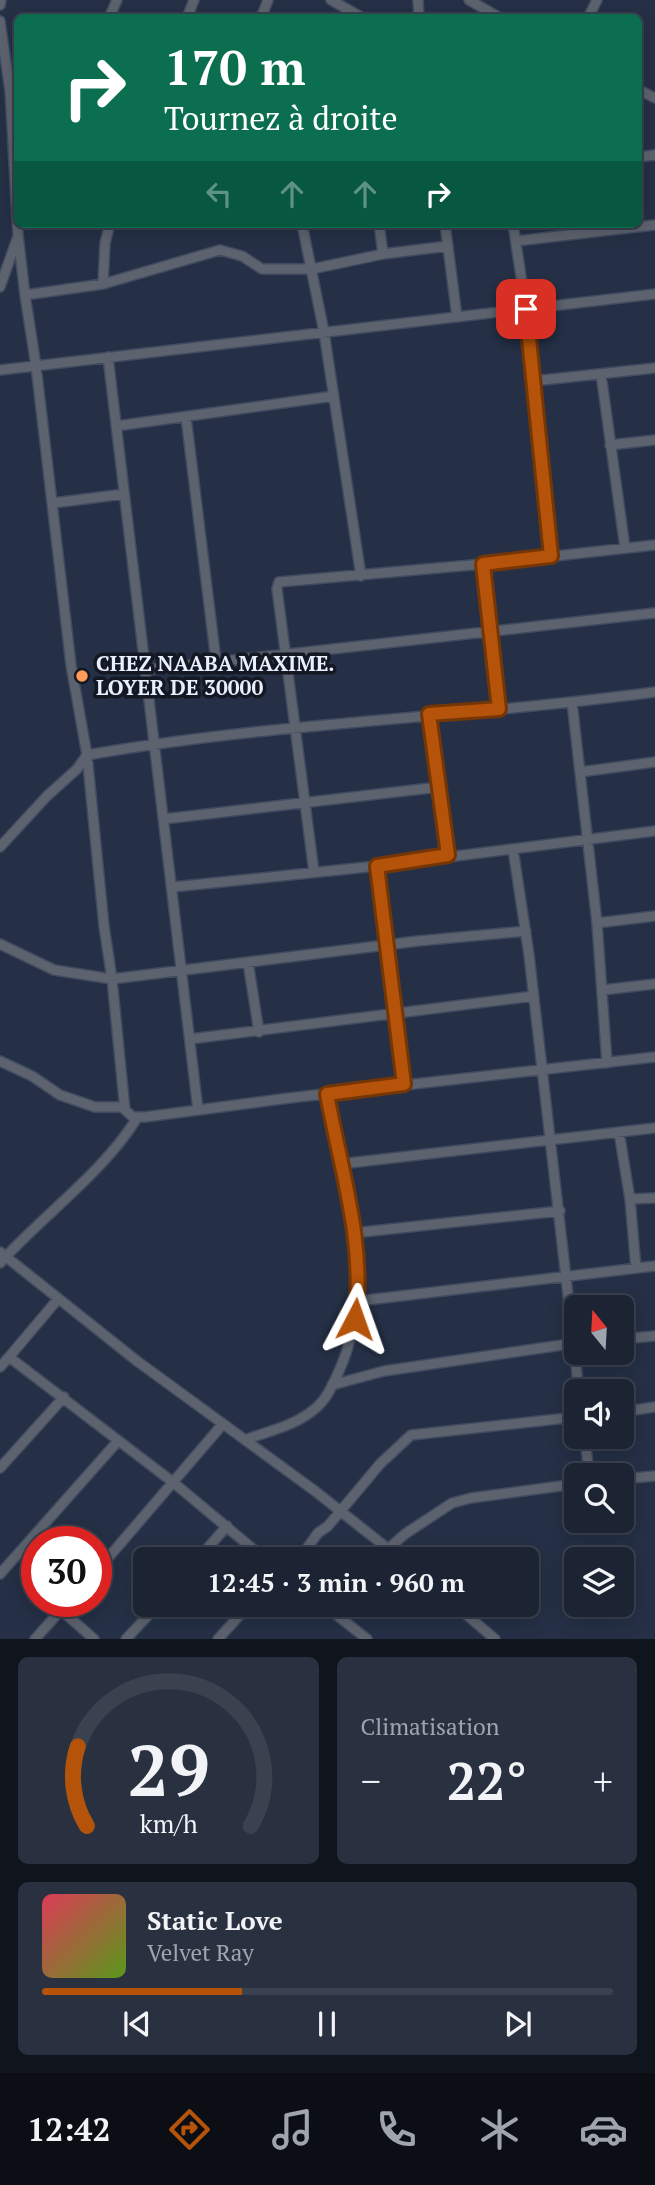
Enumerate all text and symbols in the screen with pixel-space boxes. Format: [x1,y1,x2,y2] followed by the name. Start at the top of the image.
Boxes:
[164,34,306,99] text: 170 m
[49,42,140,133] icon: right
[164,97,398,139] text: Tournez à droite
[200,175,238,213] icon: left
[273,175,311,213] icon: ahead
[346,175,384,213] icon: ahead
[419,175,457,213] icon: right
[496,279,556,339] pin
[507,290,545,328] icon: arrive
[96,649,335,701] place label: CHEZ NAABA MAXIME. LOYER DE 30000
[74,668,90,684] marker: CHEZ NAABA MAXIME. LOYER DE 30000
[318,1282,392,1356] position arrow
[564,1295,634,1365] north arrow
[564,1295,634,1617] map controls
[564,1379,634,1449] button: sound
[564,1463,634,1533] button: search
[21,1526,112,1617] speed limit sign: 30
[564,1547,634,1617] button: layers
[207,1565,465,1599] text: 12:45 · 3 min · 960 m
[361,1711,500,1742] text: Climatisation
[127,1721,209,1818] text: 29
[447,1746,527,1815] text: 22°
[361,1756,381,1806] text: −
[593,1756,613,1806] text: +
[139,1807,197,1840] text: km/h
[147,1903,283,1937] text: Static Love
[147,1937,254,1968] text: Velvet Ray
[118,2005,156,2043] icon: previous
[308,2005,346,2043] icon: pause
[499,2005,537,2043] icon: next
[165,2105,214,2154] icon: directions
[268,2105,317,2154] icon: music
[372,2105,421,2154] icon: phone
[475,2105,524,2154] icon: climate
[579,2105,628,2154] icon: car
[27,2108,111,2150] text: 12:42

